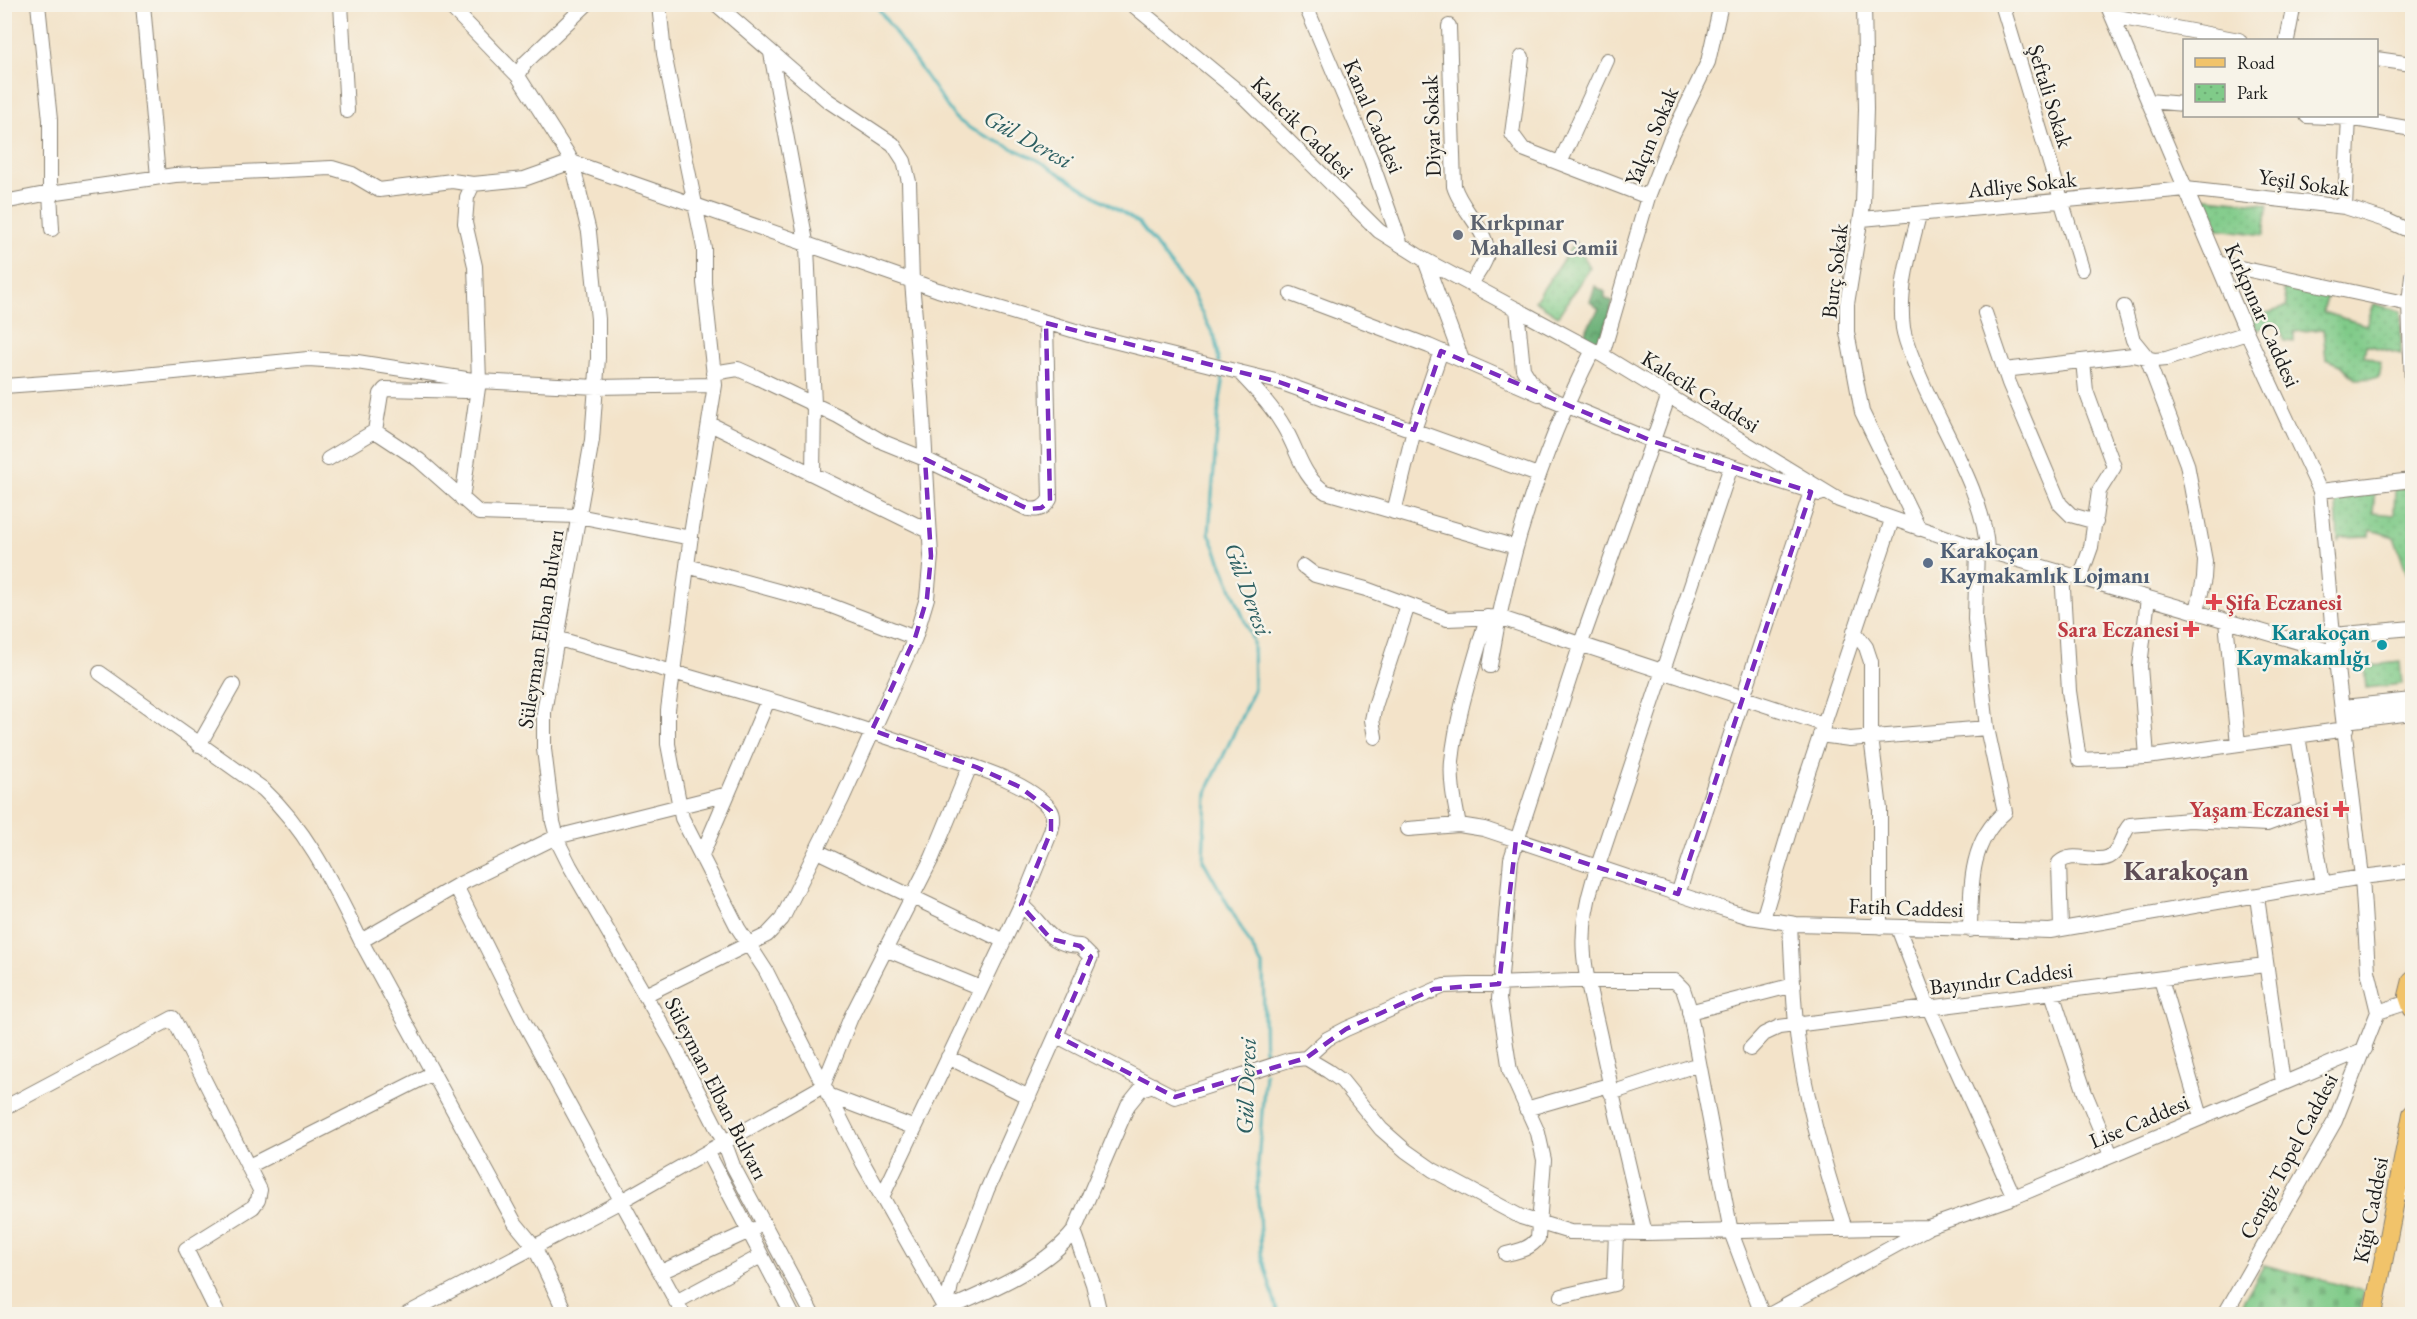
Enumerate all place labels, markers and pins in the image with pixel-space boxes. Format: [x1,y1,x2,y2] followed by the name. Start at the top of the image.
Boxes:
[1470,208,1618,262] place label: Kırkpınar Mahallesi Camii
[1451,228,1465,242] marker: Kırkpınar Mahallesi Camii
[1940,536,2150,590] place label: Karakoçan Kaymakamlık Lojmanı
[1921,556,1935,570] marker: Karakoçan Kaymakamlık Lojmanı
[2226,588,2343,617] place label: Şifa Eczanesi
[2207,595,2221,609] marker: Şifa Eczanesi
[2058,615,2180,644] place label: Sara Eczanesi
[2237,618,2371,672] place label: Karakoçan Kaymakamlığı
[2184,622,2198,636] marker: Sara Eczanesi
[2375,638,2389,652] marker: Karakoçan Kaymakamlığı
[2190,795,2330,824] place label: Yaşam Eczanesi
[2334,802,2348,816] marker: Yaşam Eczanesi

